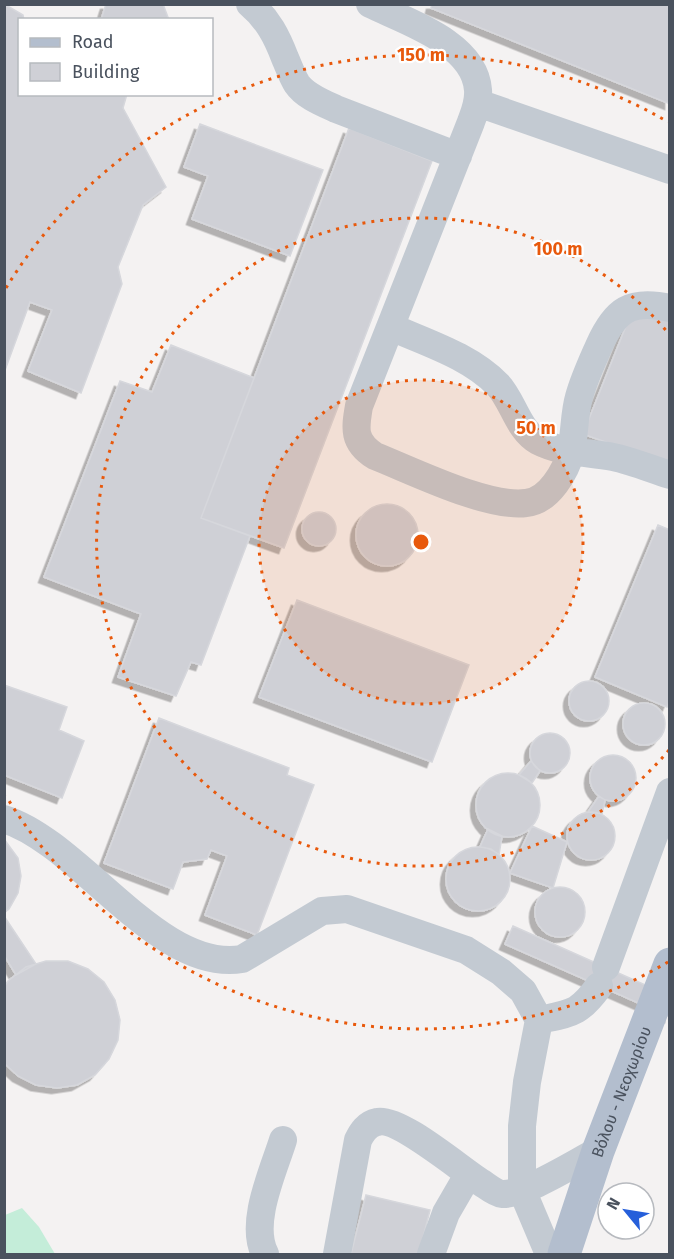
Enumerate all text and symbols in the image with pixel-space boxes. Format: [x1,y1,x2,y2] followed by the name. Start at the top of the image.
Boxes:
[18,18,213,96] legend
[72,31,114,53] text: Road
[397,44,445,66] text: 150 m
[72,61,140,83] text: Building
[534,238,582,260] text: 100 m
[516,417,556,439] text: 50 m
[411,532,431,552] centre of rings
[588,1024,655,1160] street label: Βόλου - Νεοχωρίου
[596,1181,656,1241] north arrow
[603,1194,624,1213] text: N

